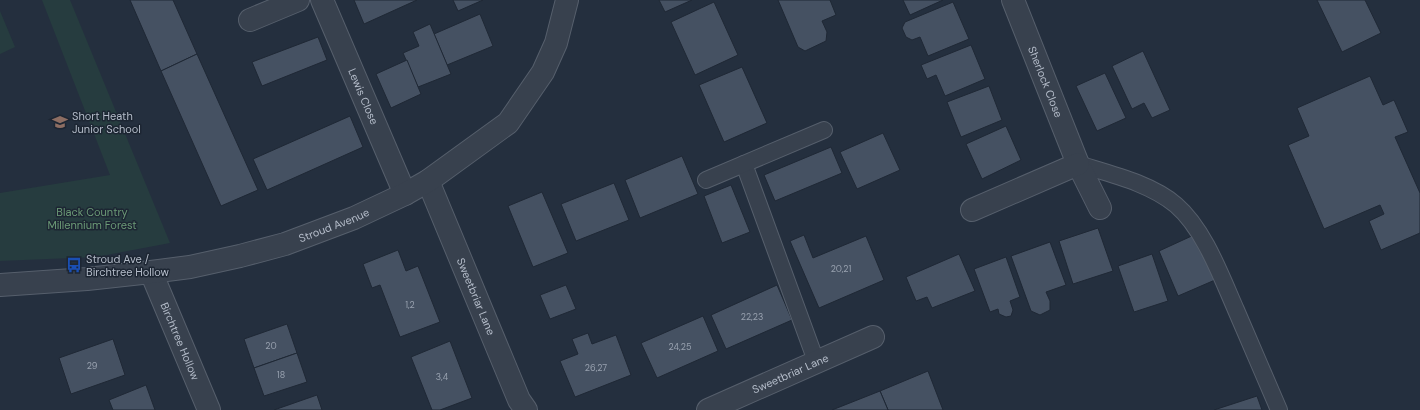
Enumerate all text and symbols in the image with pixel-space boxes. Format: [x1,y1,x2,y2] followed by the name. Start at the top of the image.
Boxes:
[1025,44,1066,119] street label: Sherlock Close
[345,66,381,127] street label: Lewis Close
[72,109,141,136] place label: Short Heath Junior School
[51,113,69,131] school or university icon: Short Heath Junior School
[47,205,137,232] park label: Black Country Millennium Forest
[297,205,371,245] street label: Stroud Avenue
[86,252,170,279] place label: Stroud Ave / Birchtree Hollow
[65,256,83,274] bus stop icon: Stroud Ave / Birchtree Hollow
[454,256,498,337] street label: Sweetbriar Lane
[831,263,851,275] house number: 20,21
[405,299,415,311] house number: 1,2
[158,300,203,383] street label: Birchtree Hollow
[741,311,763,323] house number: 22,23
[265,340,277,352] house number: 20
[669,341,691,353] house number: 24,25
[750,351,831,397] street label: Sweetbriar Lane
[87,360,98,372] house number: 29
[585,362,607,374] house number: 26,27
[277,369,285,381] house number: 18
[436,371,449,383] house number: 3,4

